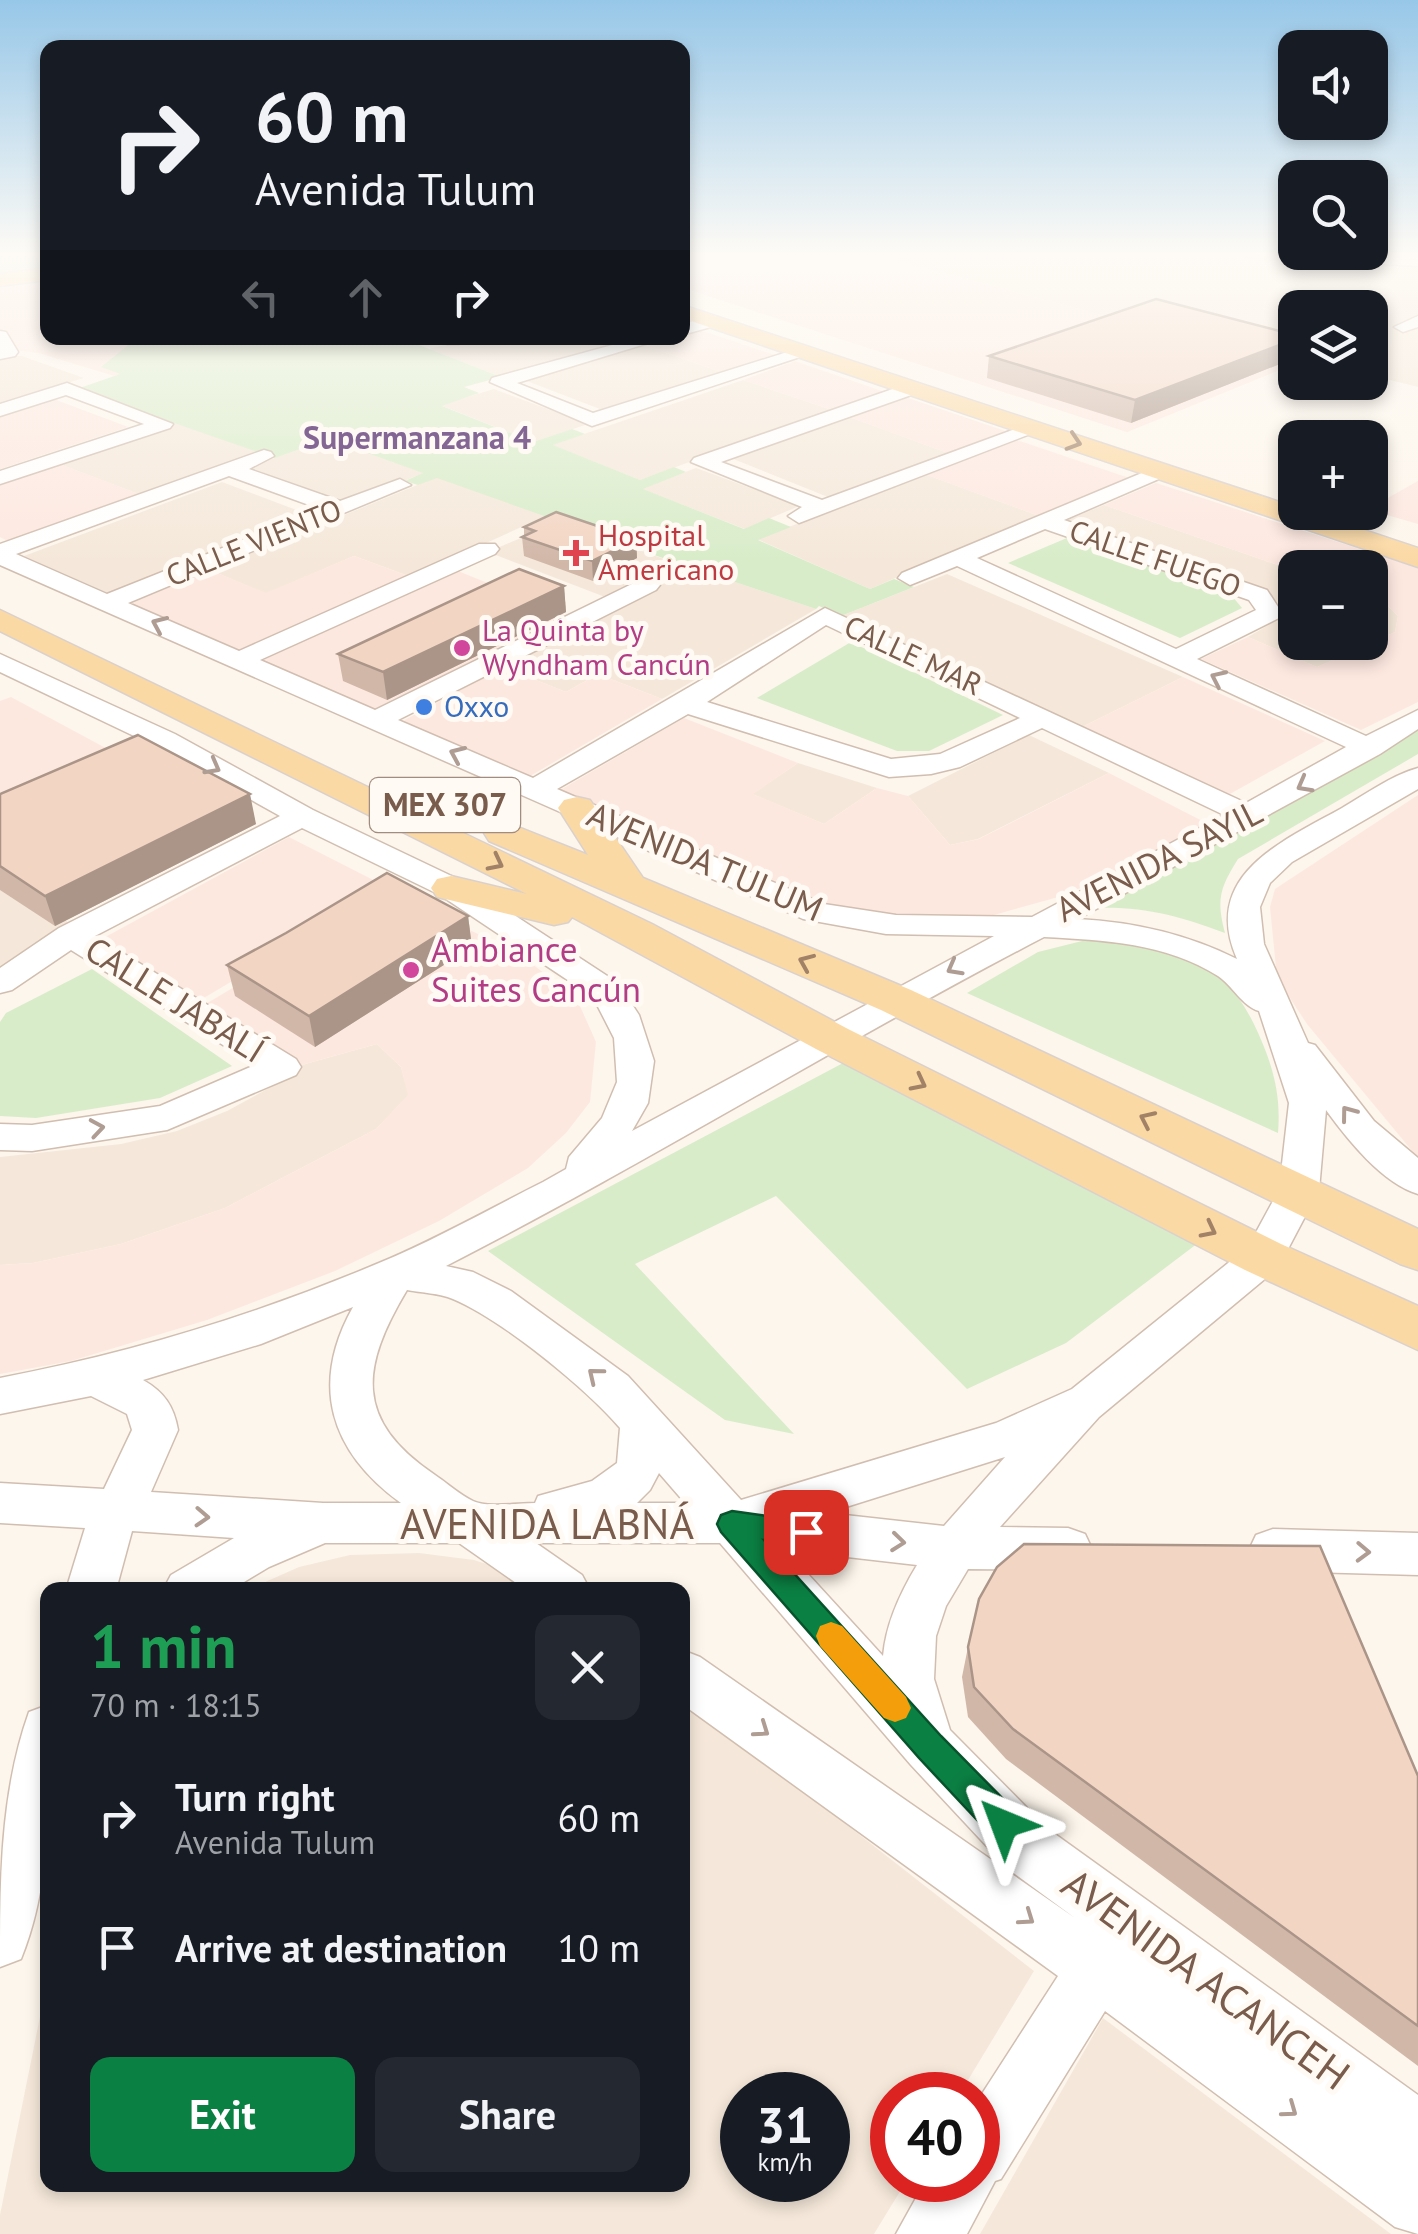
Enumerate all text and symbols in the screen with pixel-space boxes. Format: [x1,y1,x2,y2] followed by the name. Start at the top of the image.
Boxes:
[1278,30,1388,660] map controls
[1278,30,1388,140] button: sound
[255,71,408,161] text: 60 m
[90,80,220,210] icon: right
[255,159,536,217] text: Avenida Tulum
[1278,160,1388,270] button: search
[233,270,288,325] icon: left
[338,270,393,325] icon: ahead
[443,270,498,325] icon: right
[1278,290,1388,400] button: layers
[303,416,531,458] district label: Supermanzana 4
[1278,420,1388,530] button: +
[1064,431,1081,451] one-way arrow
[160,489,347,594] street label: CALLE VIENTO
[1065,510,1246,605] street label: CALLE FUEGO
[598,515,734,588] place label: Hospital Americano
[563,540,589,566] marker: Hospital Americano
[1278,550,1388,660] button: −
[838,606,989,704] street label: CALLE MAR
[482,610,711,683] place label: La Quinta by Wyndham Cancún
[151,616,169,636] one-way arrow
[451,637,473,659] marker: La Quinta by Wyndham Cancún
[1210,670,1228,690] one-way arrow
[444,686,509,725] place label: Oxxo
[413,696,435,718] marker: Oxxo
[449,746,467,766] one-way arrow
[202,755,221,774] one-way arrow
[1297,773,1315,793] one-way arrow
[370,778,520,832] road number: MEX 307
[1047,788,1270,932] street label: AVENIDA SAYIL
[581,791,830,931] street label: AVENIDA TULUM
[485,851,503,870] one-way arrow
[77,926,275,1073] street label: CALLE JABALÍ
[431,926,641,1012] place label: Ambiance Suites Cancún
[799,953,816,973] one-way arrow
[946,956,964,975] one-way arrow
[400,959,422,981] marker: Ambiance Suites Cancún
[909,1071,927,1091] one-way arrow
[1342,1106,1360,1124] one-way arrow
[1139,1111,1157,1131] one-way arrow
[88,1118,105,1139] one-way arrow
[1199,1218,1217,1238] one-way arrow
[588,1369,606,1386] one-way arrow
[764,1490,849,1575] pin
[400,1496,694,1551] street label: AVENIDA LABNÁ
[779,1505,834,1560] icon: arrive
[194,1506,210,1527] one-way arrow
[891,1531,907,1552] one-way arrow
[1355,1542,1371,1563] one-way arrow
[90,1607,236,1685] text: 1 min
[535,1615,640,1720] button: close
[90,1684,262,1726] text: 70 m · 18:15
[751,1718,769,1736] one-way arrow
[175,1772,335,1821] text: Turn right
[952,1772,1056,1876] position arrow
[90,1790,145,1845] icon: right
[558,1793,640,1842] text: 60 m
[175,1821,375,1863] text: Avenida Tulum
[1052,1856,1361,2102] street label: AVENIDA ACANCEH
[1016,1907,1034,1924] one-way arrow
[90,1920,145,1975] icon: arrive
[175,1923,507,1972] text: Arrive at destination
[558,1923,640,1972] text: 10 m
[90,2057,355,2172] button: Exit
[375,2057,640,2172] button: Share
[870,2072,1000,2202] speed limit sign: 40
[757,2092,813,2157] text: 31
[1279,2098,1297,2115] one-way arrow
[758,2146,812,2178] text: km/h

